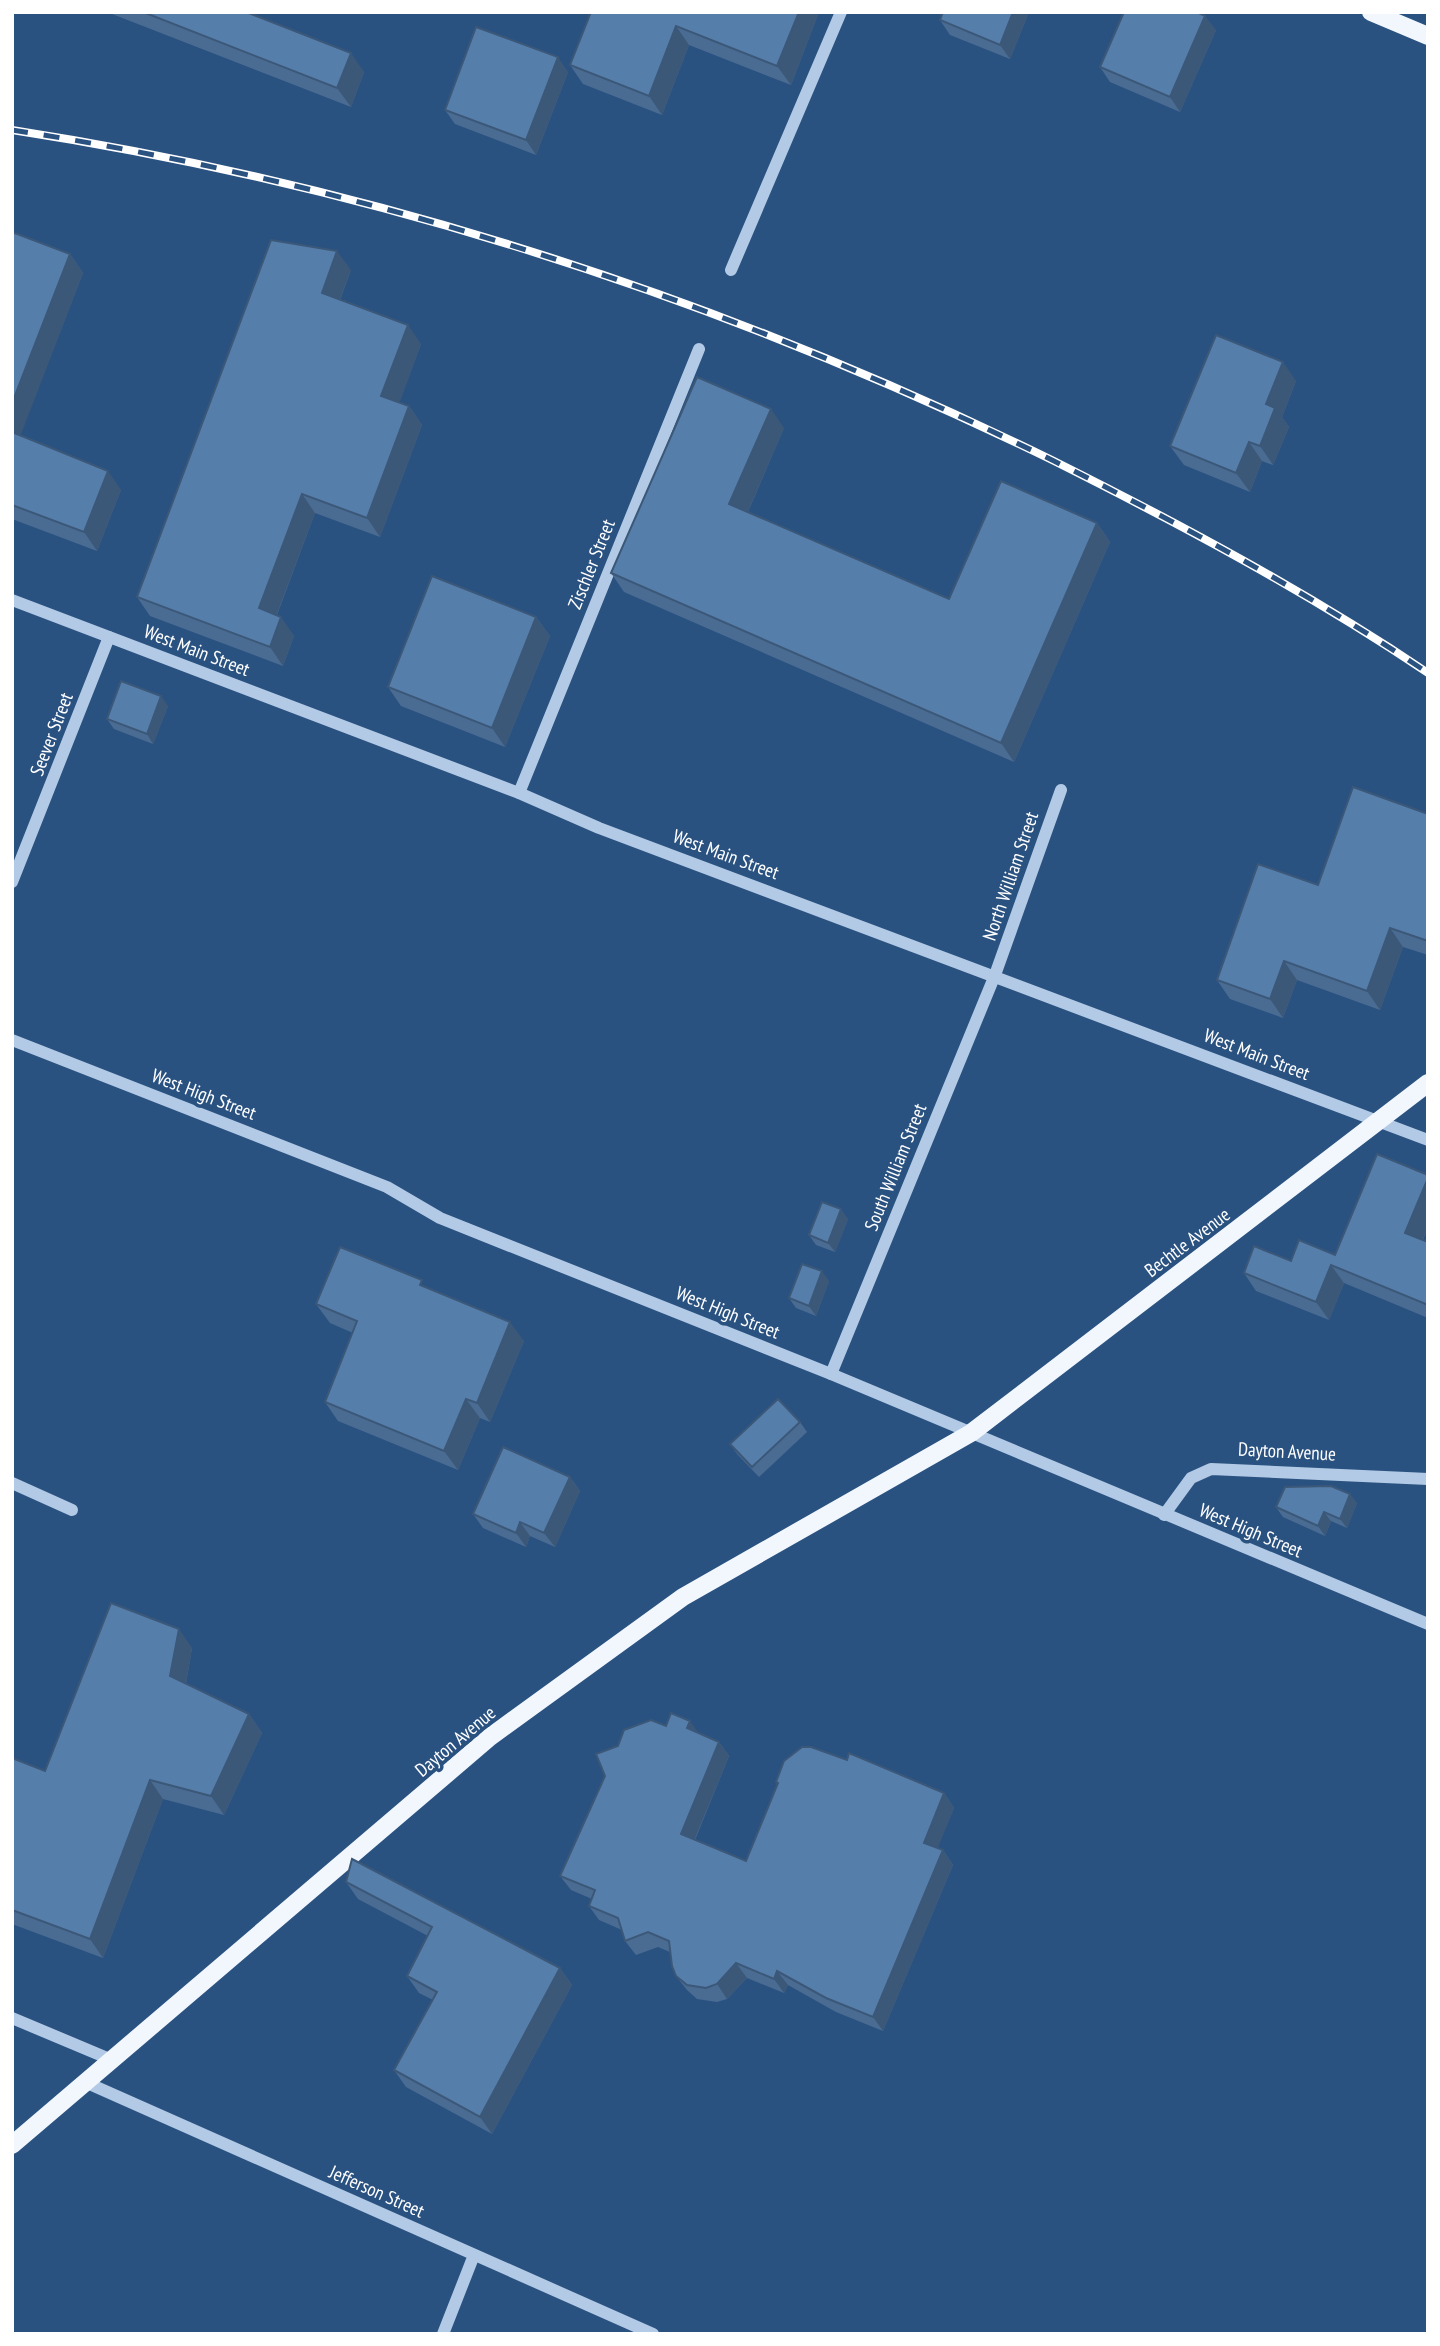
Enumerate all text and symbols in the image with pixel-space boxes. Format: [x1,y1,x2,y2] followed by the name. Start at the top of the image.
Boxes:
[562,515,620,612] street label: Zischler Street
[141,619,254,681] street label: West Main Street
[24,688,78,779] street label: Seever Street
[977,808,1044,944] street label: North William Street
[670,824,783,885] street label: West Main Street
[1201,1023,1314,1085] street label: West Main Street
[148,1063,260,1125] street label: West High Street
[859,1099,932,1234] street label: South William Street
[1140,1202,1235,1282] street label: Bechtle Avenue
[673,1280,784,1344] street label: West High Street
[1237,1436,1337,1466] street label: Dayton Avenue
[1196,1497,1307,1563] street label: West High Street
[410,1700,500,1782] street label: Dayton Avenue
[325,2159,429,2223] street label: Jefferson Street

